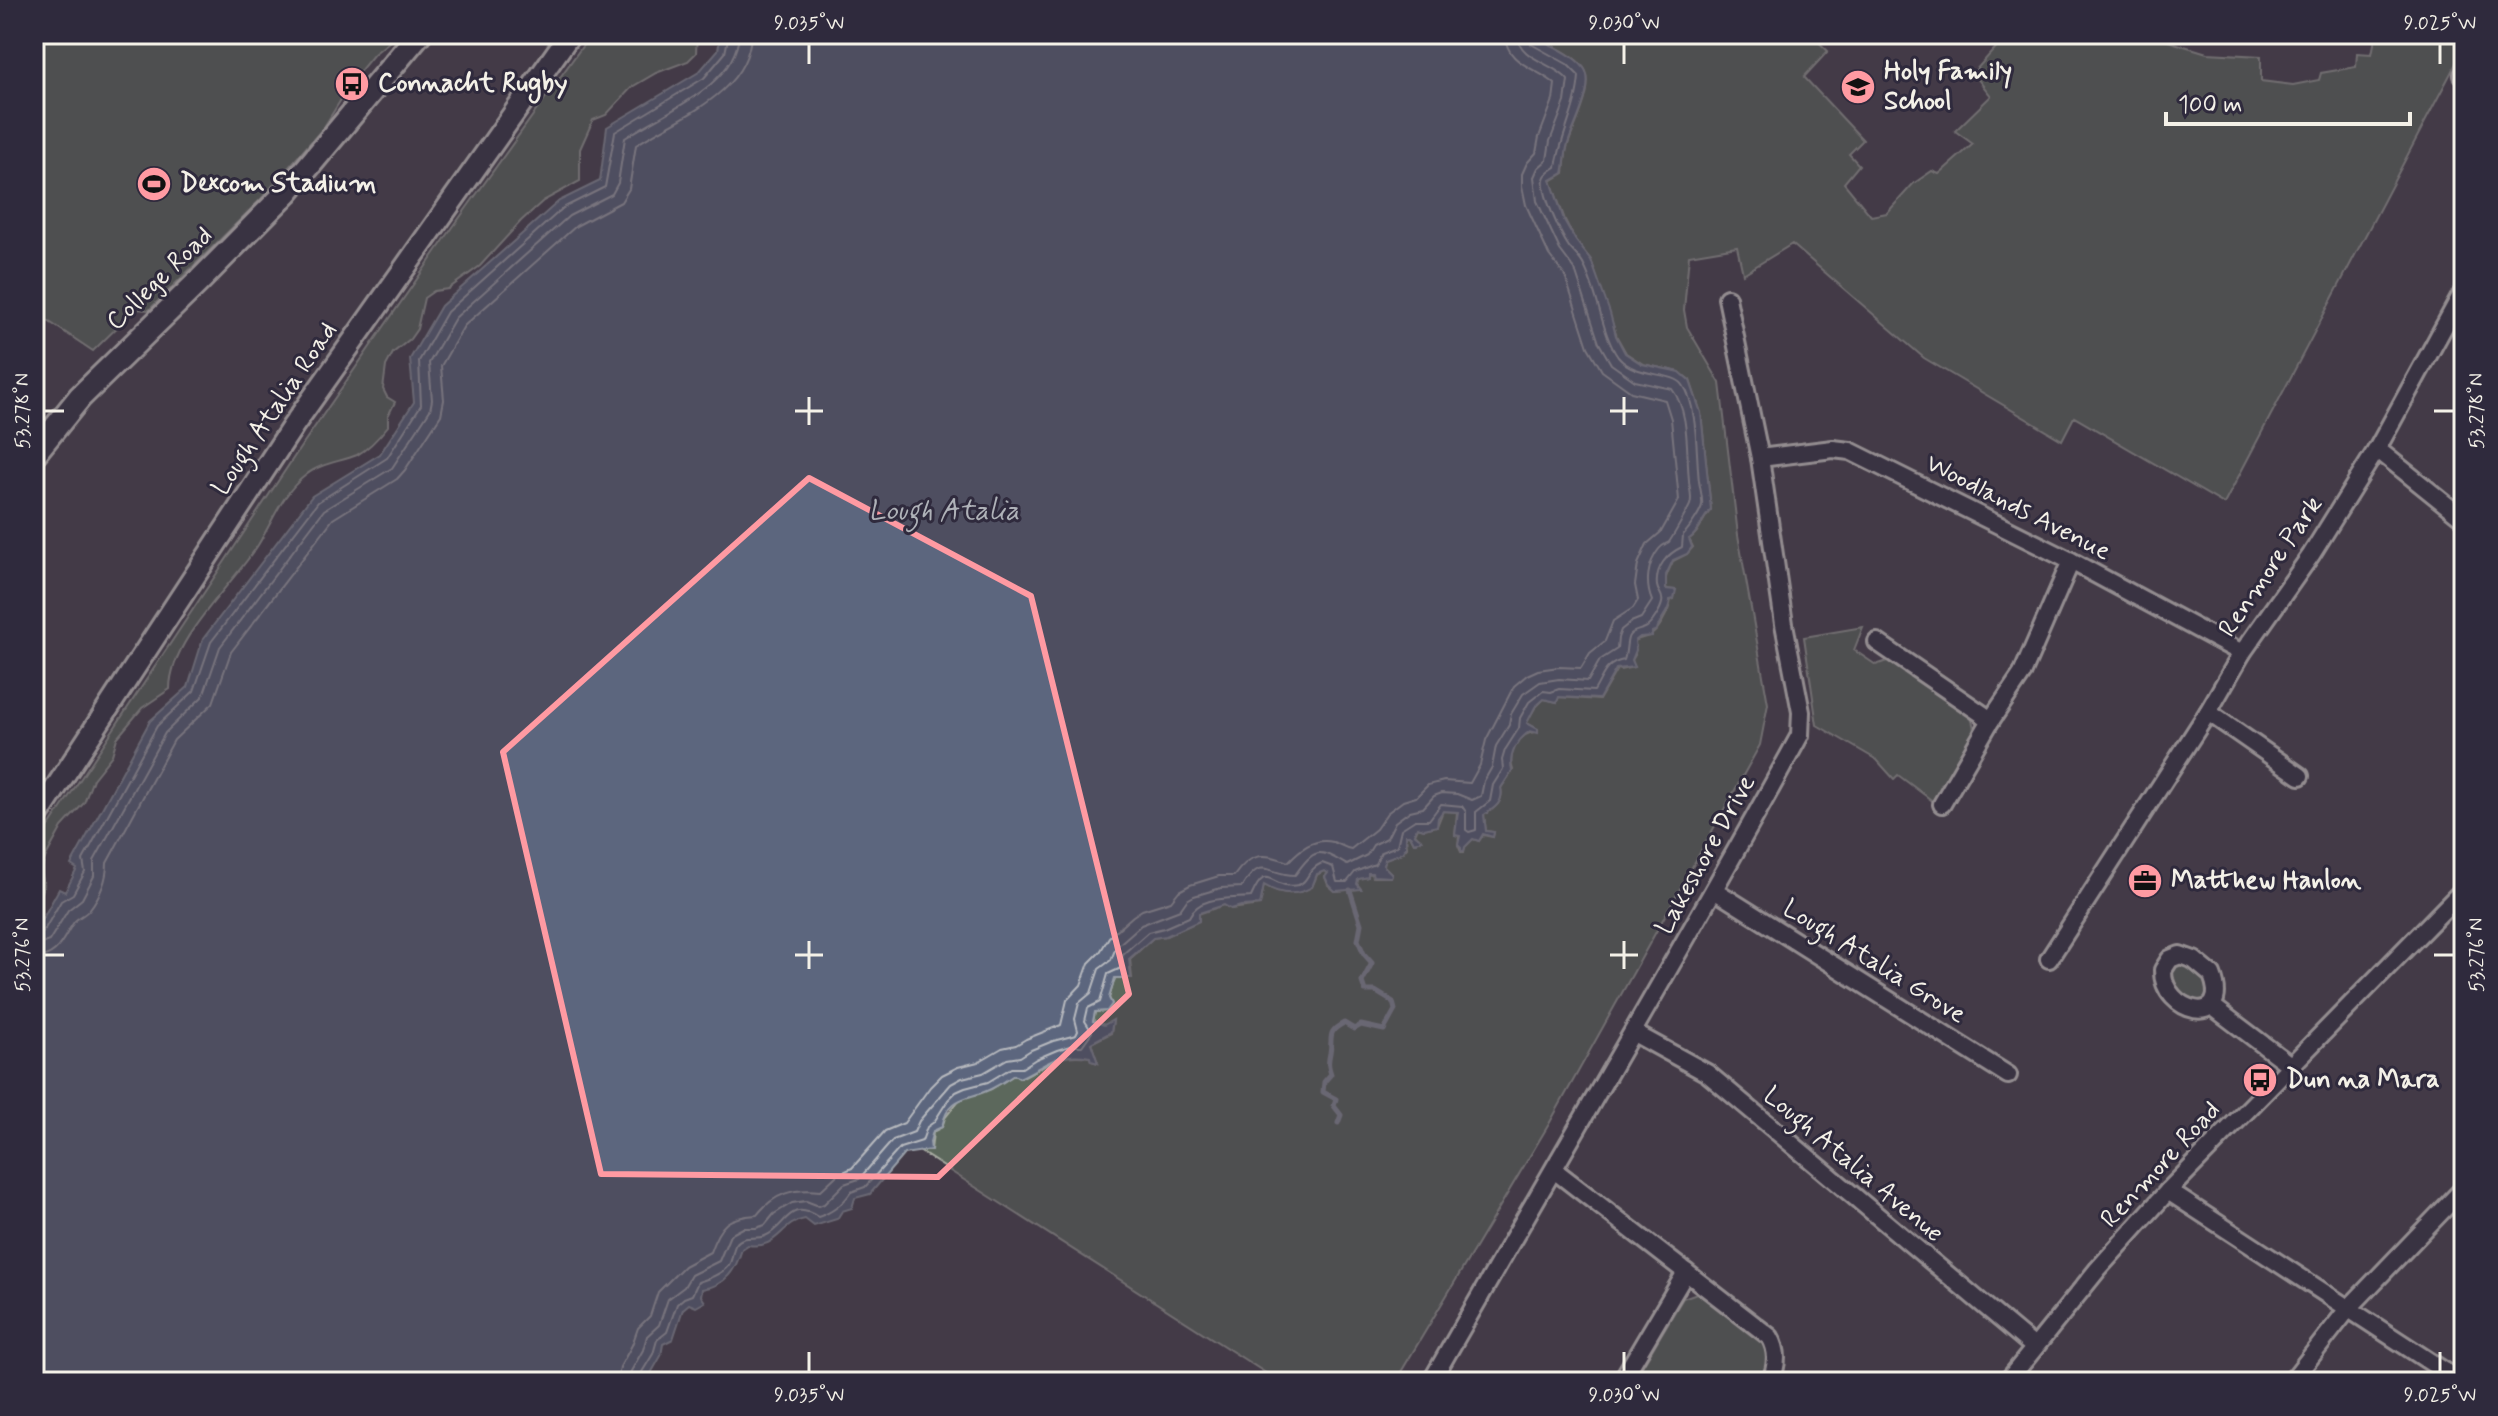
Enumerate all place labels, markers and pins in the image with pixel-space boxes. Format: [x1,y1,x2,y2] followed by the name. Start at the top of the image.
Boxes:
[1884,55,2012,119] place label: Holy Family School
[333,65,371,103] bus stop icon: Connacht Rugby
[378,67,567,104] place label: Connacht Rugby
[1839,68,1877,106] school or university icon: Holy Family School
[135,165,173,203] sports icon: Dexcom Stadium
[180,167,376,201] place label: Dexcom Stadium
[2126,862,2164,900] office icon: Matthew Hanlon
[2171,864,2362,898] place label: Matthew Hanlon
[2241,1061,2279,1099] bus stop icon: Dun na Mara
[2286,1063,2440,1097] place label: Dun na Mara

